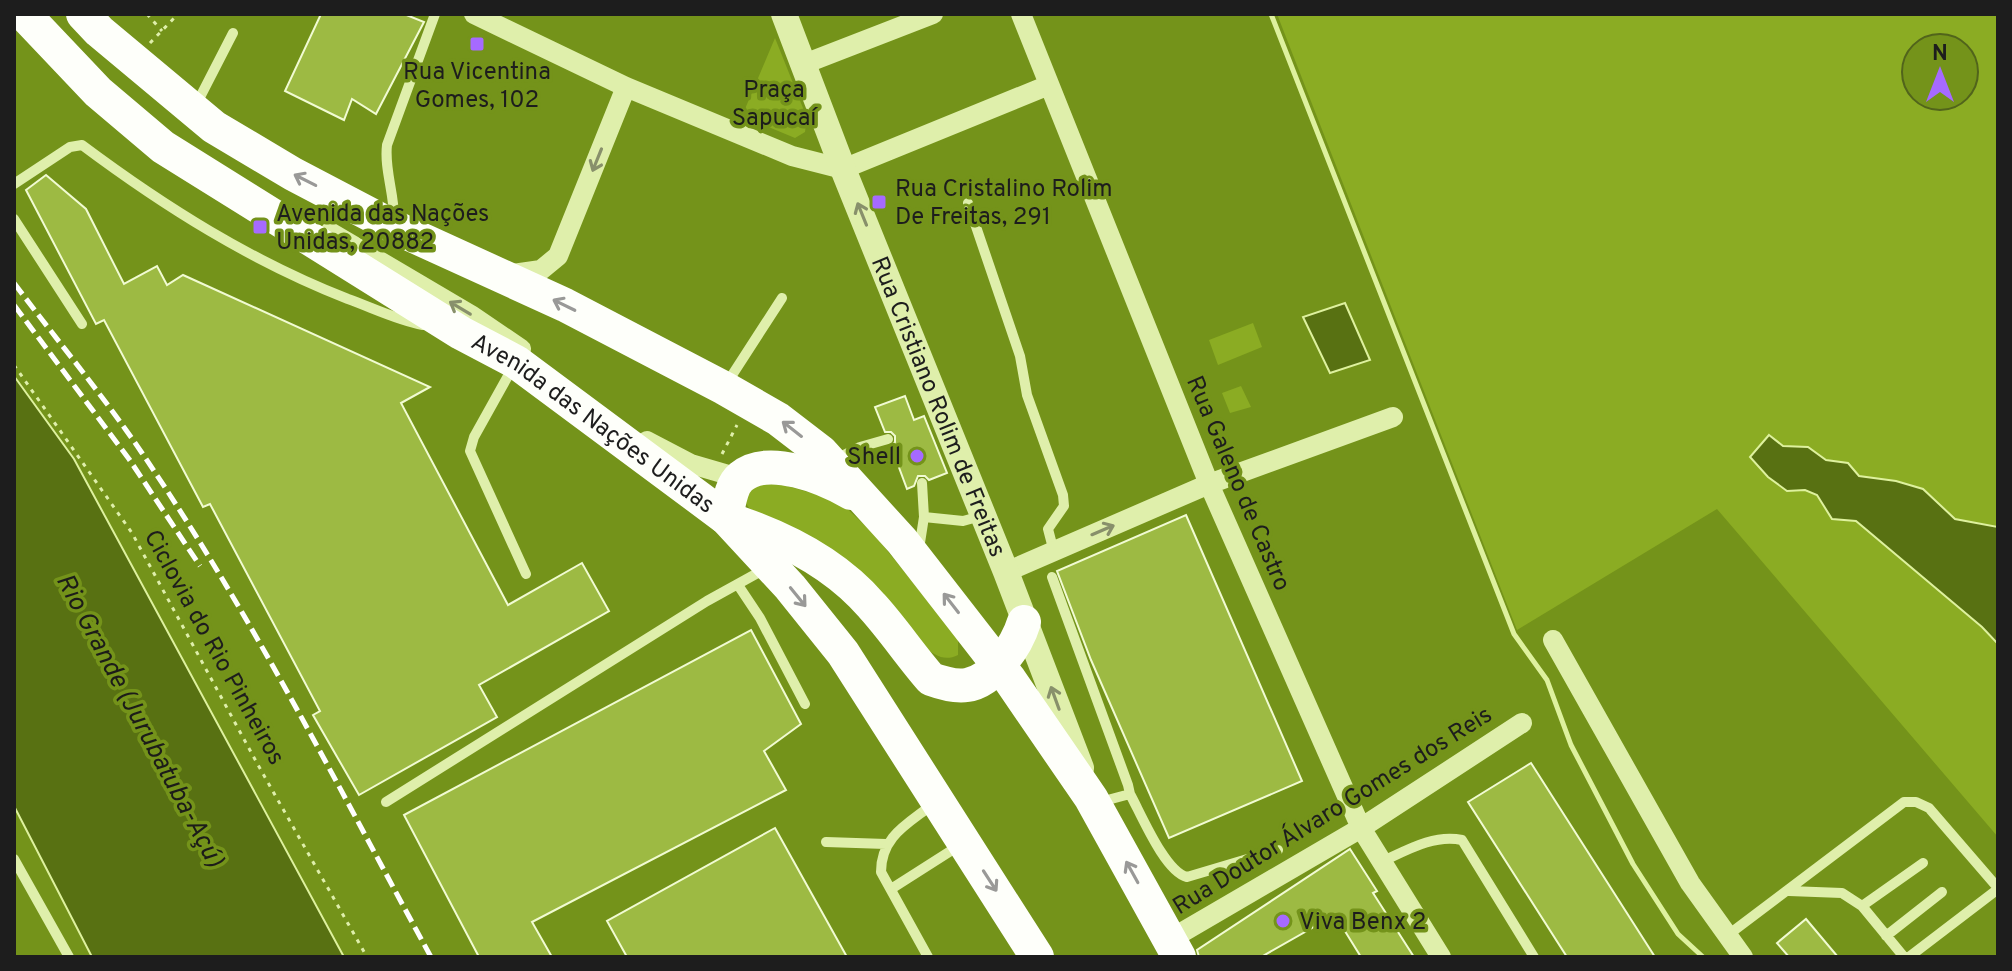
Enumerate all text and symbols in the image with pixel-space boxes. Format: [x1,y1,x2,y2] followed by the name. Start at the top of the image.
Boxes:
[1900,32,1980,112] north arrow
[468,35,486,53] marker: Rua Vicentina Gomes, 102
[1932,41,1948,68] text: N
[403,58,551,116] place label: Rua Vicentina Gomes, 102
[732,76,818,134] park label: Praça Sapucaí
[589,147,603,172] one-way arrow
[293,172,317,188] one-way arrow
[895,175,1113,233] place label: Rua Cristalino Rolim De Freitas, 291
[870,193,888,211] marker: Rua Cristalino Rolim De Freitas, 291
[276,200,489,258] place label: Avenida das Nações Unidas, 20882
[854,202,868,227] one-way arrow
[251,218,269,236] marker: Avenida das Nações Unidas, 20882
[863,253,1011,562] street label: Rua Cristiano Rolim de Freitas
[553,297,577,312] one-way arrow
[449,299,472,315] one-way arrow
[465,328,720,521] street label: Avenida das Nações Unidas
[1178,372,1296,596] street label: Rua Galeno de Castro
[782,421,803,438] one-way arrow
[847,443,901,473] place label: Shell
[908,447,926,465] marker: Shell
[1091,522,1115,537] one-way arrow
[136,525,290,771] street label: Ciclovia do Rio Pinheiros
[47,569,230,874] water label: Rio Grande (Jurubatuba-Açú)
[788,586,806,607] one-way arrow
[942,593,959,614] one-way arrow
[1047,686,1061,711] one-way arrow
[1167,699,1498,923] street label: Rua Doutor Álvaro Gomes dos Reis
[1123,861,1139,884] one-way arrow
[983,869,999,892] one-way arrow
[1299,908,1427,938] place label: Viva Benx 2
[1274,912,1292,930] marker: Viva Benx 2

